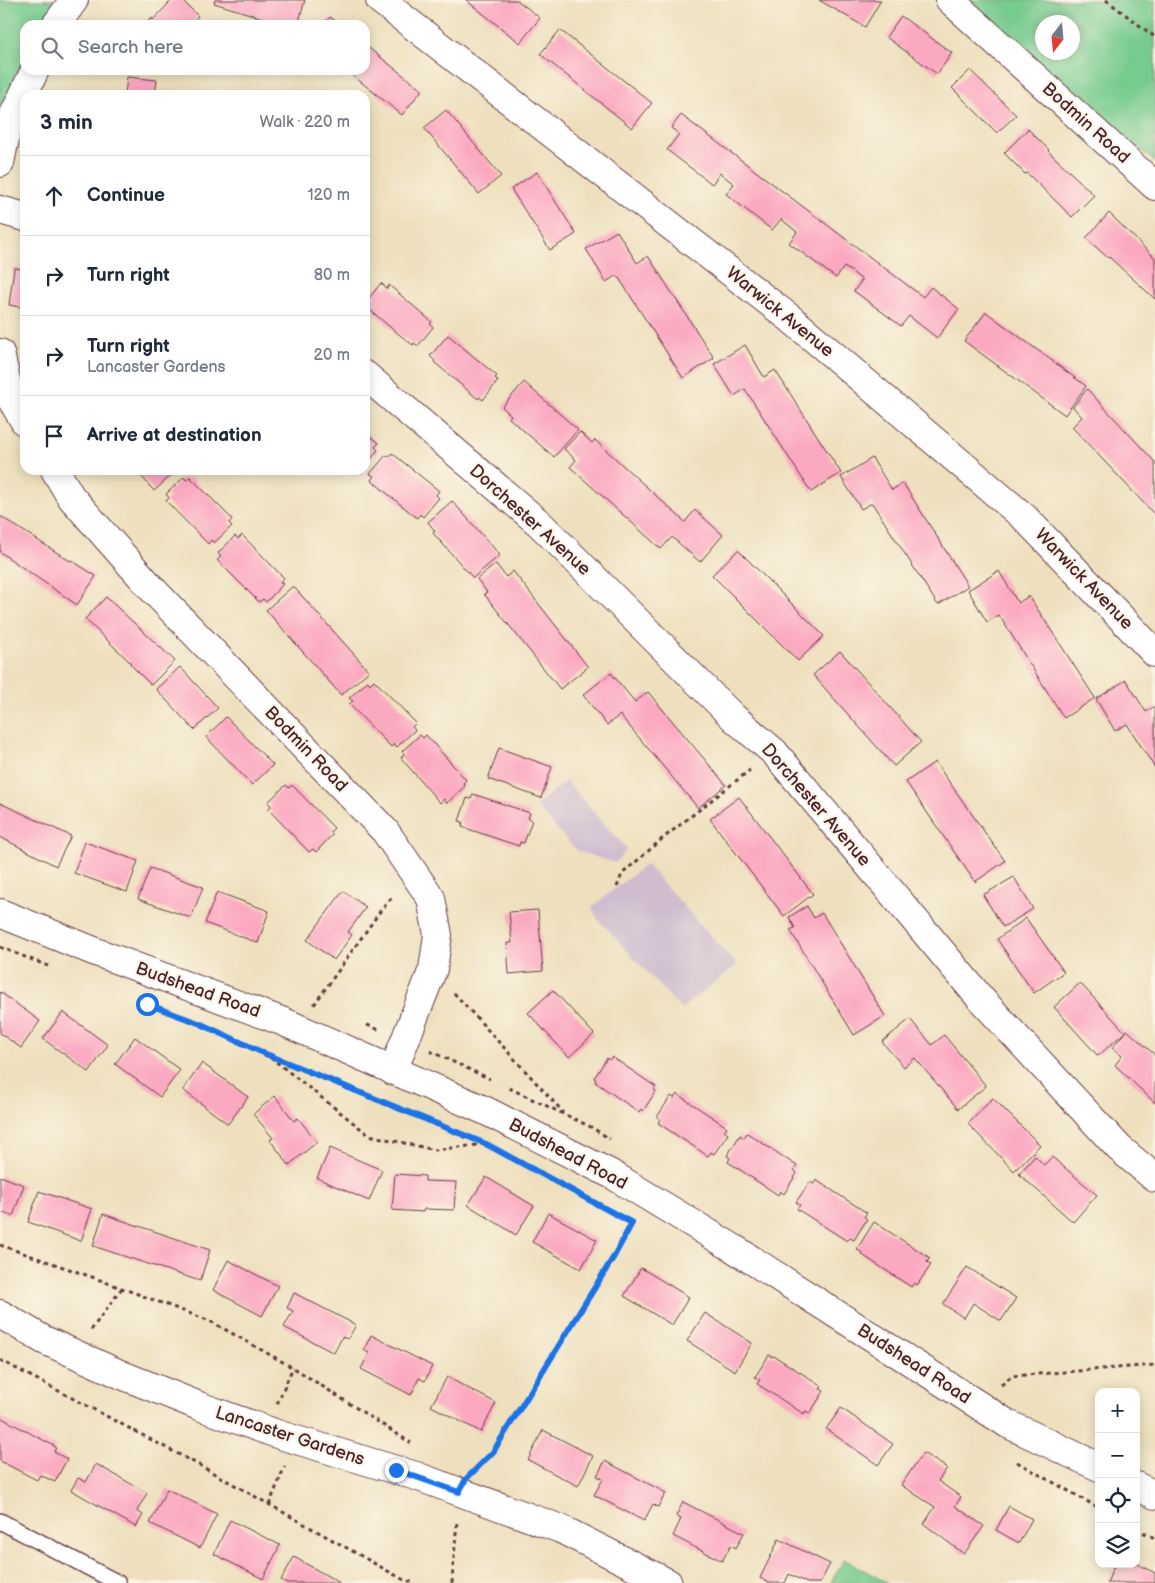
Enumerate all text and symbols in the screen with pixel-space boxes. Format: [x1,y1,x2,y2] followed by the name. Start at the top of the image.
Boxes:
[1035,15,1080,60] north arrow
[20,20,370,75] search box
[38,34,66,62] icon: search
[78,36,183,59] text: Search here
[1038,78,1134,168] street label: Bodmin Road
[40,110,93,135] text: 3 min
[260,113,350,132] text: Walk · 220 m
[40,182,68,210] icon: ahead
[87,184,165,207] text: Continue
[307,186,350,205] text: 120 m
[40,262,68,290] icon: right
[722,262,838,362] street label: Warwick Avenue
[87,264,170,287] text: Turn right
[314,266,350,285] text: 80 m
[87,335,170,358] text: Turn right
[40,342,68,370] icon: right
[314,346,350,365] text: 20 m
[87,358,225,377] text: Lancaster Gardens
[40,422,68,450] icon: arrive
[87,424,262,447] text: Arrive at destination
[465,460,595,580] street label: Dorchester Avenue
[1031,524,1138,634] street label: Warwick Avenue
[260,702,352,796] street label: Bodmin Road
[757,739,875,871] street label: Dorchester Avenue
[133,958,263,1022] street label: Budshead Road
[136,993,159,1016] route start
[505,1114,631,1194] street label: Budshead Road
[853,1319,975,1409] street label: Budshead Road
[1095,1388,1140,1568] map controls
[1095,1388,1140,1433] button: +
[213,1402,367,1470] street label: Lancaster Gardens
[1095,1433,1140,1478] button: −
[385,1459,408,1482] route end
[1095,1478,1140,1523] button: locate
[1095,1523,1140,1568] button: layers

